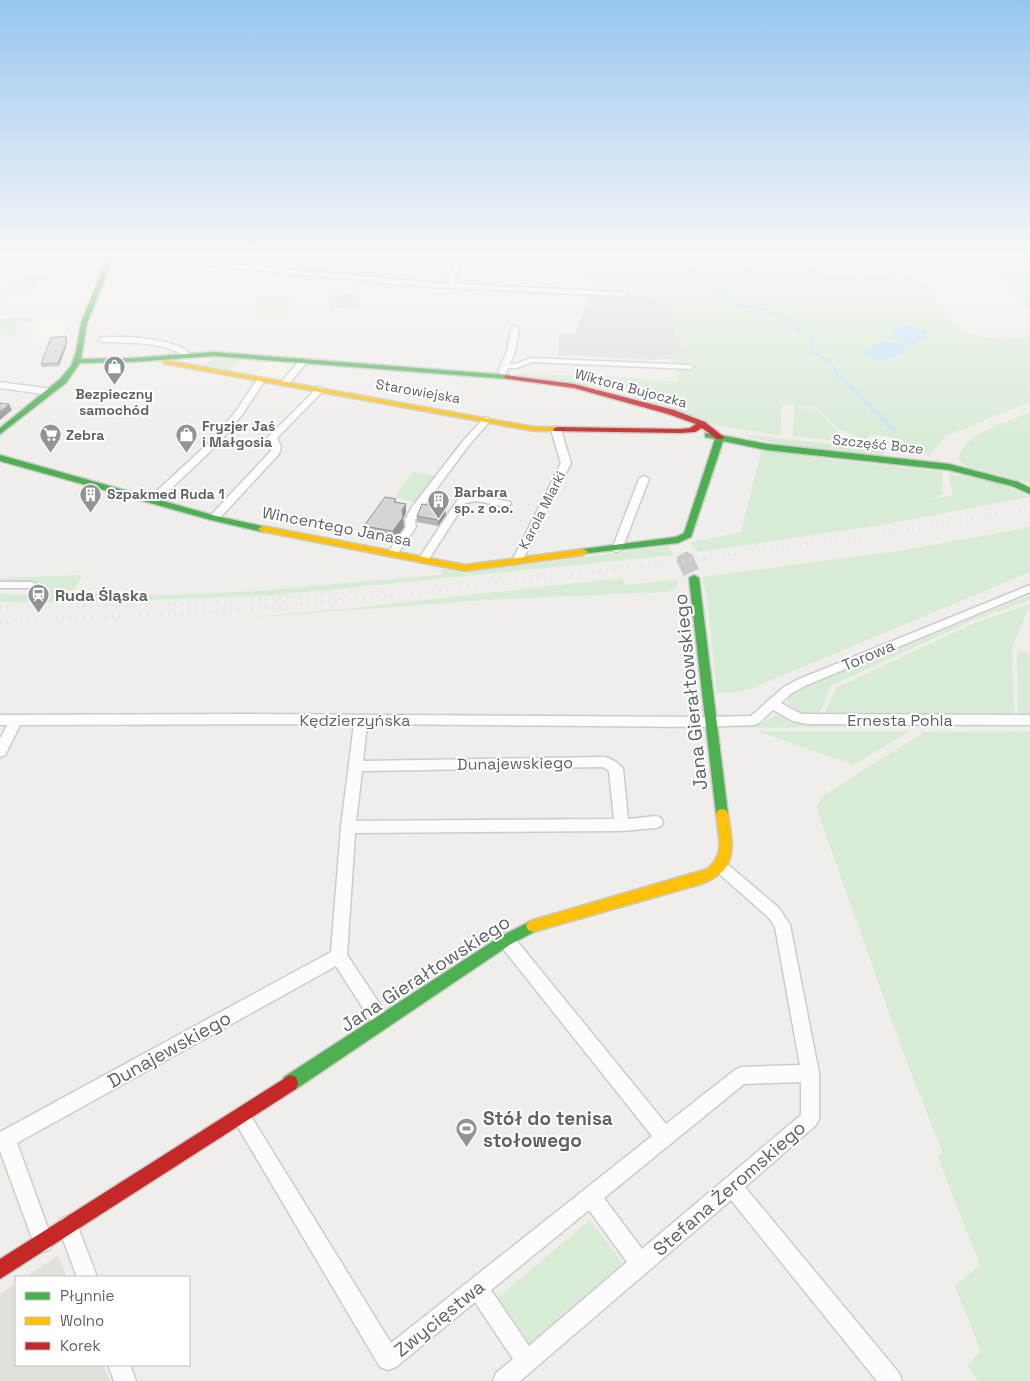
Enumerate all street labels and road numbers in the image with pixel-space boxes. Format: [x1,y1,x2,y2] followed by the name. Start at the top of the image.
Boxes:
[573,364,689,412] street label: Wiktora Bujoczka
[374,375,462,407] street label: Starowiejska
[832,430,924,458] street label: Szczęść Boze
[515,468,569,552] street label: Karola Miarki
[260,502,414,551] street label: Wincentego Janasa
[668,592,713,791] street label: Jana Gierałtowskiego
[839,635,898,676] street label: Torowa
[300,710,410,731] street label: Kędzierzyńska
[847,710,953,731] street label: Ernesta Pohla
[457,752,573,775] street label: Dunajewskiego
[336,909,515,1038] street label: Jana Gierałtowskiego
[103,1005,236,1094] street label: Dunajewskiego
[648,1115,811,1262] street label: Stefana Żeromskiego
[389,1274,490,1363] street label: Zwycięstwa

